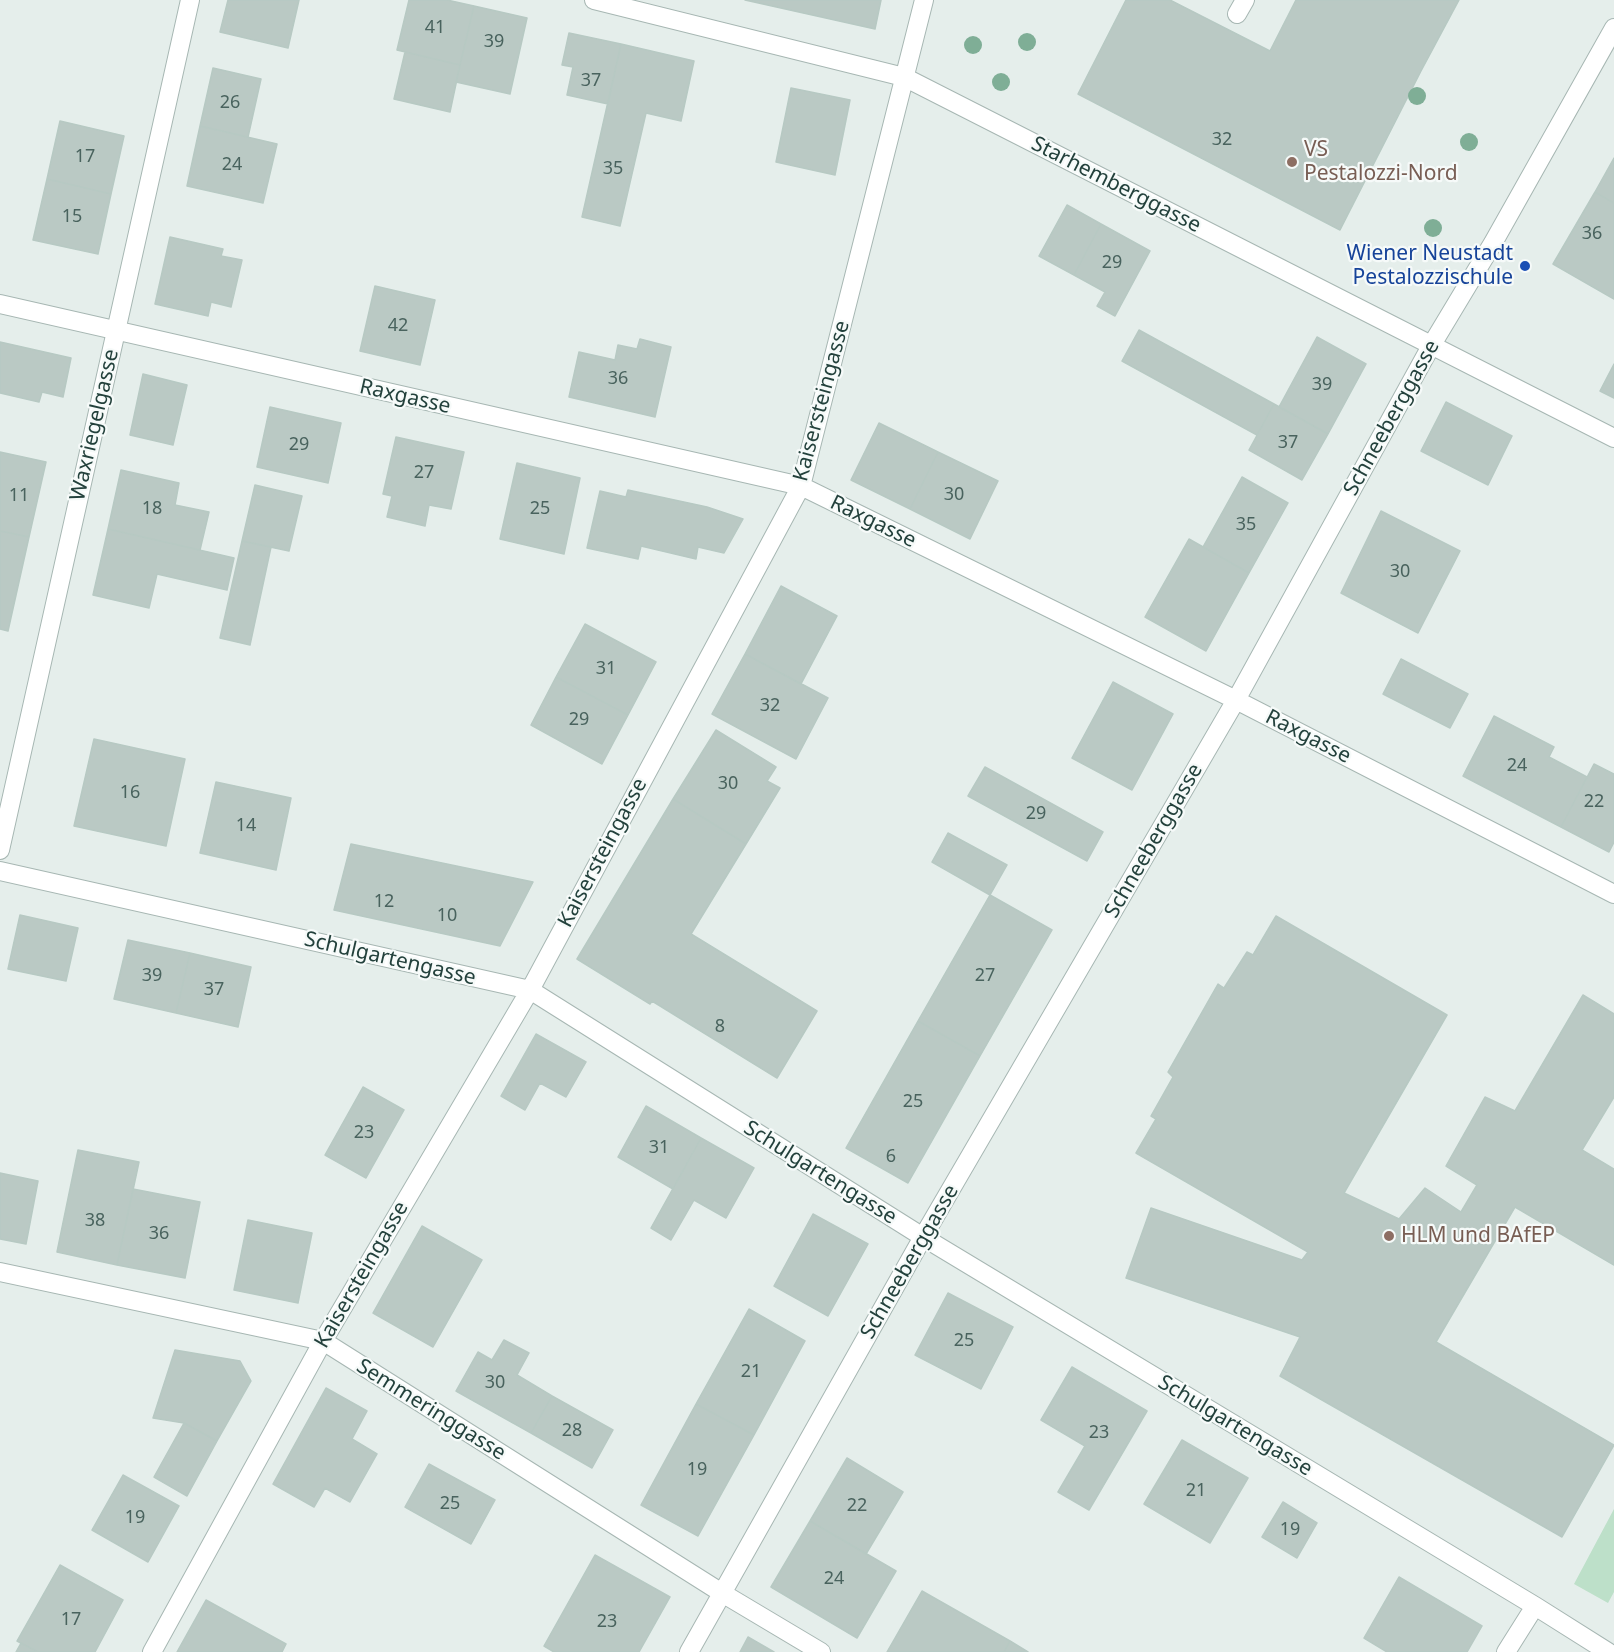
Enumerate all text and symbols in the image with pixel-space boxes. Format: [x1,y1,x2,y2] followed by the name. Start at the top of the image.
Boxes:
[425,17,445,39] house number: 41
[484,31,504,53] house number: 39
[581,70,601,92] house number: 37
[220,92,240,114] house number: 26
[1212,129,1232,151] house number: 32
[1027,131,1205,239] street label: Starhemberggasse
[1304,137,1458,187] place label: VS Pestalozzi-Nord
[75,146,95,168] house number: 17
[222,154,242,176] house number: 24
[1285,155,1299,169] marker: VS Pestalozzi-Nord
[603,158,623,180] house number: 35
[62,206,82,228] house number: 15
[1582,223,1602,245] house number: 36
[1347,241,1513,291] place label: Wiener Neustadt Pestalozzischule
[1102,252,1122,274] house number: 29
[1518,259,1532,273] marker: Wiener Neustadt Pestalozzischule
[388,315,408,337] house number: 42
[788,318,856,484] street label: Kaisersteingasse
[1339,336,1445,500] street label: Schneeberggasse
[65,347,125,503] street label: Waxriegelgasse
[608,368,628,390] house number: 36
[357,374,453,420] street label: Raxgasse
[1312,374,1332,396] house number: 39
[1278,432,1298,454] house number: 37
[289,434,309,456] house number: 29
[414,462,434,484] house number: 27
[944,484,964,506] house number: 30
[9,485,29,507] house number: 11
[826,490,920,554] street label: Raxgasse
[142,498,162,520] house number: 18
[530,498,550,520] house number: 25
[1236,514,1256,536] house number: 35
[1390,561,1410,583] house number: 30
[596,658,616,680] house number: 31
[760,695,780,717] house number: 32
[1261,705,1355,769] street label: Raxgasse
[569,709,589,731] house number: 29
[1507,755,1527,777] house number: 24
[1100,759,1208,923] street label: Schneeberggasse
[718,773,738,795] house number: 30
[553,774,653,932] street label: Kaisersteingasse
[120,782,140,804] house number: 16
[1584,791,1604,813] house number: 22
[1026,803,1046,825] house number: 29
[236,815,256,837] house number: 14
[374,891,394,913] house number: 12
[437,905,457,927] house number: 10
[302,927,478,991] street label: Schulgartengasse
[142,965,162,987] house number: 39
[975,965,995,987] house number: 27
[204,979,224,1001] house number: 37
[715,1016,725,1038] house number: 8
[903,1091,923,1113] house number: 25
[739,1116,901,1230] street label: Schulgartengasse
[354,1122,374,1144] house number: 23
[649,1137,669,1159] house number: 31
[886,1146,896,1168] house number: 6
[856,1180,964,1344] street label: Schneeberggasse
[310,1197,414,1353] street label: Kaisersteingasse
[85,1210,105,1232] house number: 38
[149,1223,169,1245] house number: 36
[1401,1223,1555,1249] place label: HLM und BAfEP
[1382,1229,1396,1243] marker: HLM und BAfEP
[954,1330,974,1352] house number: 25
[352,1354,510,1466] street label: Semmeringgasse
[741,1361,761,1383] house number: 21
[1153,1370,1317,1482] street label: Schulgartengasse
[485,1372,505,1394] house number: 30
[562,1420,582,1442] house number: 28
[1089,1422,1109,1444] house number: 23
[687,1459,707,1481] house number: 19
[1186,1480,1206,1502] house number: 21
[440,1493,460,1515] house number: 25
[847,1495,867,1517] house number: 22
[125,1507,145,1529] house number: 19
[1280,1519,1300,1541] house number: 19
[824,1568,844,1590] house number: 24
[61,1609,81,1631] house number: 17
[597,1611,617,1633] house number: 23

